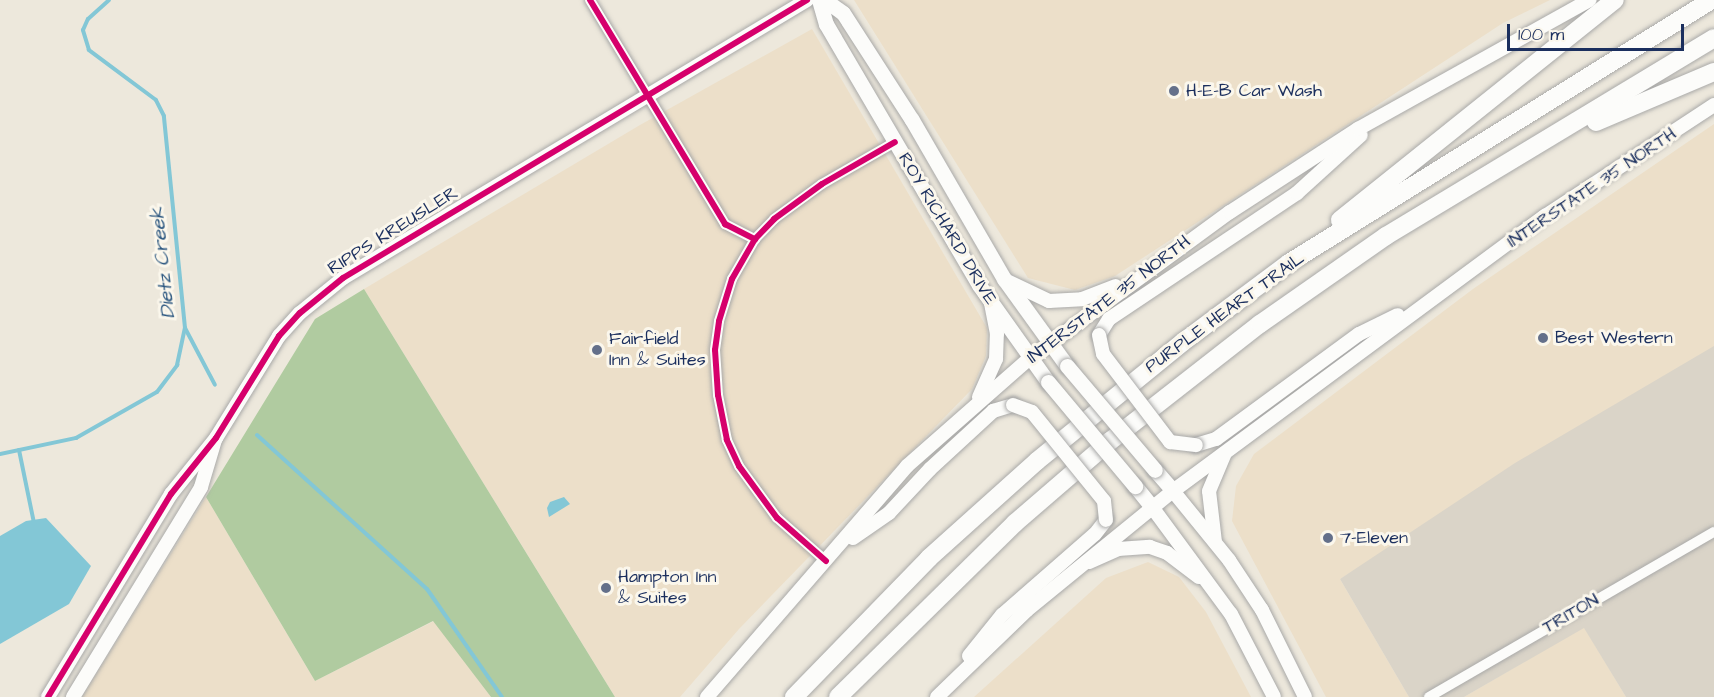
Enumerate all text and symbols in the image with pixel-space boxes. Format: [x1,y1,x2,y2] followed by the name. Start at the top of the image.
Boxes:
[1510,12,1687,50] scale bar
[1518,22,1564,47] text: 100 m
[1186,80,1322,102] place label: H-E-B Car Wash
[1167,84,1181,98] marker: H-E-B Car Wash
[1503,123,1681,253] street label: INTERSTATE 35 NORTH
[893,149,1001,309] street label: ROY RICHARD DRIVE
[324,182,462,280] street label: RIPPS KREUSLER
[145,206,181,320] water label: Dietz Creek
[1023,231,1195,369] street label: INTERSTATE 35 NORTH
[1141,248,1309,378] street label: PURPLE HEART TRAIL
[1555,327,1673,349] place label: Best Western
[609,329,706,372] place label: Fairfield Inn & Suites
[1536,331,1550,345] marker: Best Western
[590,343,604,357] marker: Fairfield Inn & Suites
[1340,527,1408,549] place label: 7-Eleven
[1321,531,1335,545] marker: 7-Eleven
[618,567,716,610] place label: Hampton Inn & Suites
[599,581,613,595] marker: Hampton Inn & Suites
[1539,589,1603,639] street label: TRITON

